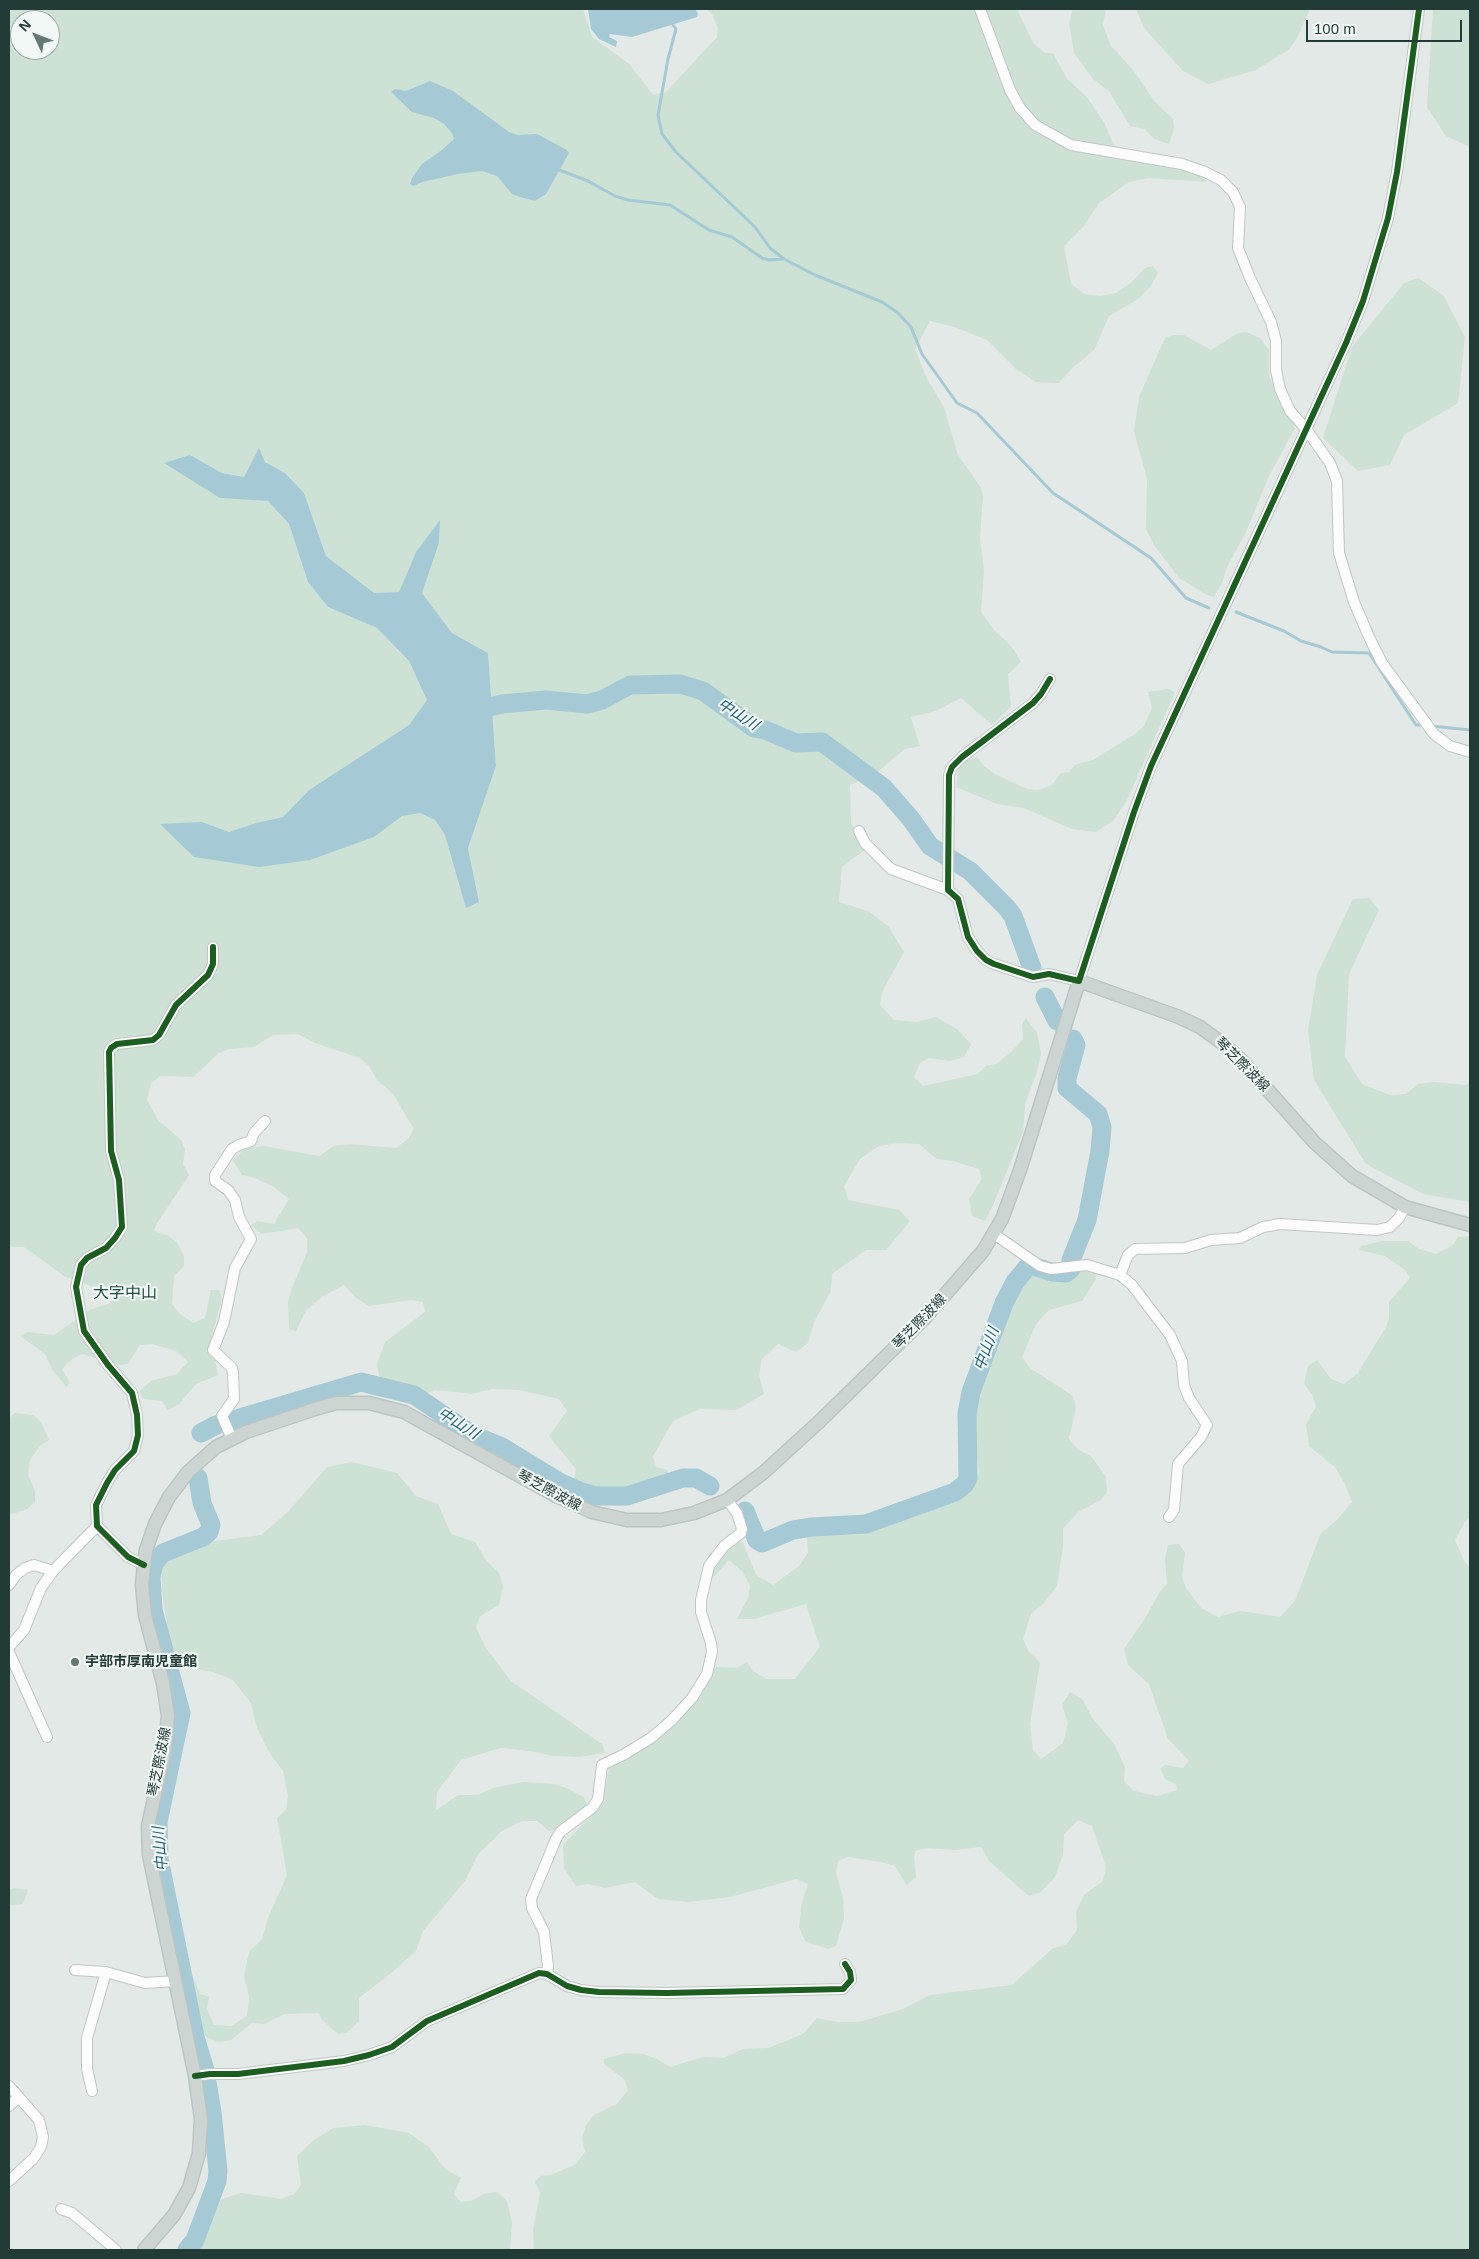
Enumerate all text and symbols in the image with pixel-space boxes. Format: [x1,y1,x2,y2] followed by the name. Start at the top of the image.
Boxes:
[10,10,60,60] north arrow
[1309,10,1465,42] scale bar
[15,16,34,35] text: N
[1314,20,1356,37] text: 100 m
[714,695,762,735] water label: 中山川
[1211,1034,1273,1096] street label: 琴芝際波線
[93,1284,157,1304] district label: 大字中山
[890,1291,950,1353] street label: 琴芝際波線
[971,1325,1003,1373] water label: 中山川
[434,1404,482,1444] water label: 中山川
[514,1467,584,1515] street label: 琴芝際波線
[85,1654,197,1670] place label: 宇部市厚南児童館
[69,1656,81,1668] marker: 宇部市厚南児童館
[145,1726,175,1798] street label: 琴芝際波線
[150,1826,172,1872] water label: 中山川

